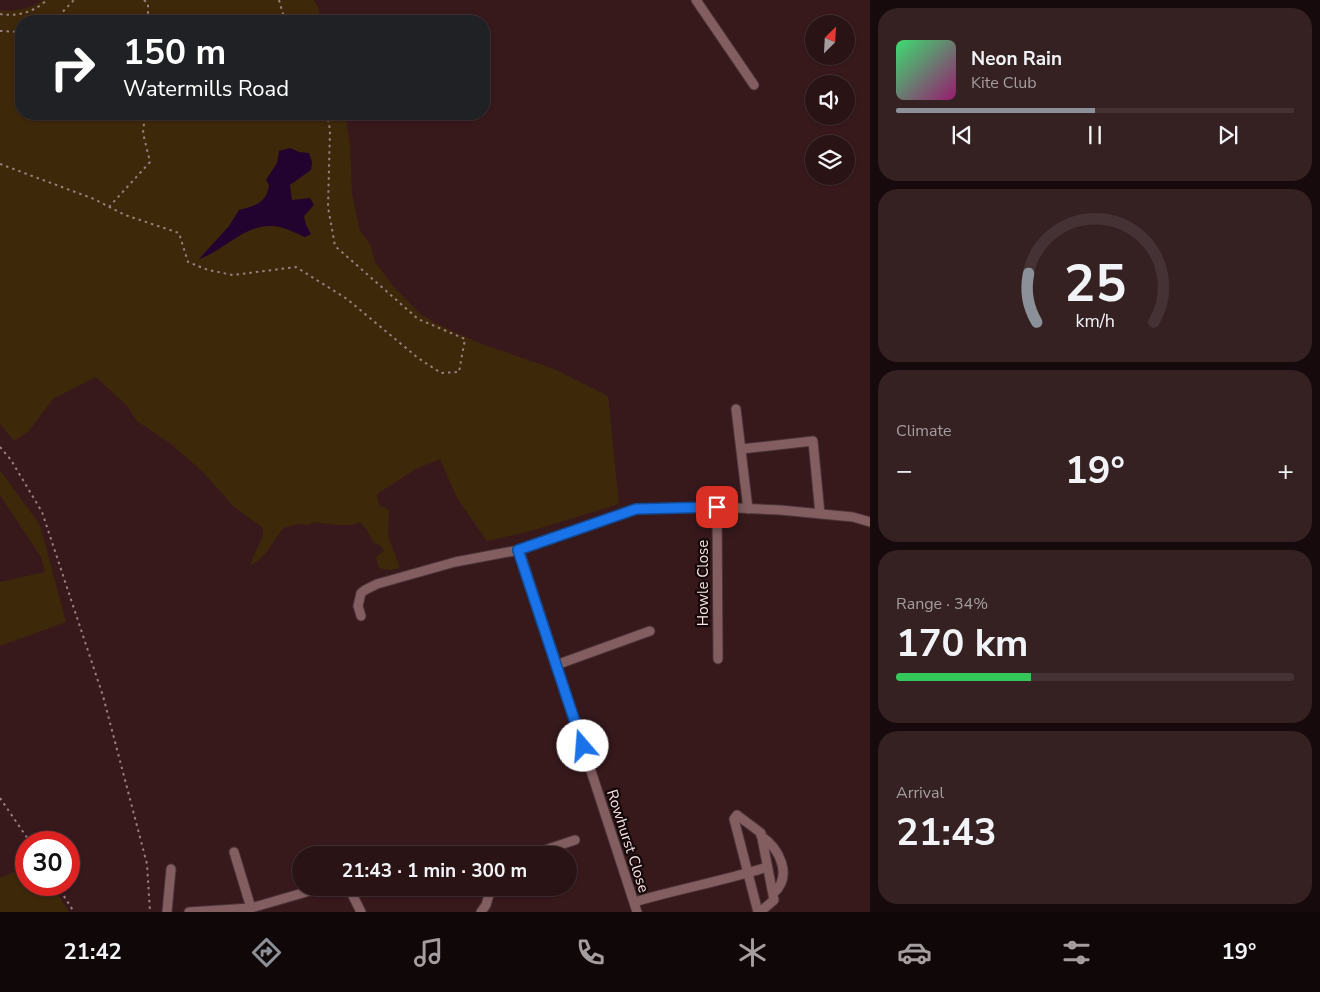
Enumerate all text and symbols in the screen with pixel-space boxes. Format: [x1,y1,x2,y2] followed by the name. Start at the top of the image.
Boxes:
[805,15,855,65] north arrow
[805,15,855,185] map controls
[123,29,226,76] text: 150 m
[40,35,105,100] icon: right
[971,46,1062,72] text: Neon Rain
[971,72,1037,94] text: Kite Club
[123,74,289,104] text: Watermills Road
[805,75,855,125] button: sound
[948,121,976,149] icon: previous
[1081,121,1109,149] icon: pause
[1214,121,1242,149] icon: next
[805,135,855,185] button: layers
[1064,248,1126,319] text: 25
[1075,309,1115,333] text: km/h
[896,420,951,442] text: Climate
[1065,445,1125,496] text: 19°
[896,452,913,490] text: −
[1277,452,1294,490] text: +
[696,486,738,528] pin
[703,493,731,521] icon: arrive
[693,540,713,626] street label: Howle Close
[896,593,988,615] text: Range · 34%
[896,618,1028,669] text: 170 km
[556,719,608,771] position arrow
[896,782,944,804] text: Arrival
[602,787,654,895] street label: Rowhurst Close
[896,807,997,858] text: 21:43
[15,831,80,896] speed limit sign: 30
[342,858,527,884] text: 21:43 · 1 min · 300 m
[249,935,284,970] icon: directions
[411,935,446,970] icon: music
[573,935,608,970] icon: phone
[735,935,770,970] icon: climate
[897,935,932,970] icon: car
[1059,935,1094,970] icon: filters
[64,937,122,967] text: 21:42
[1222,937,1256,967] text: 19°

